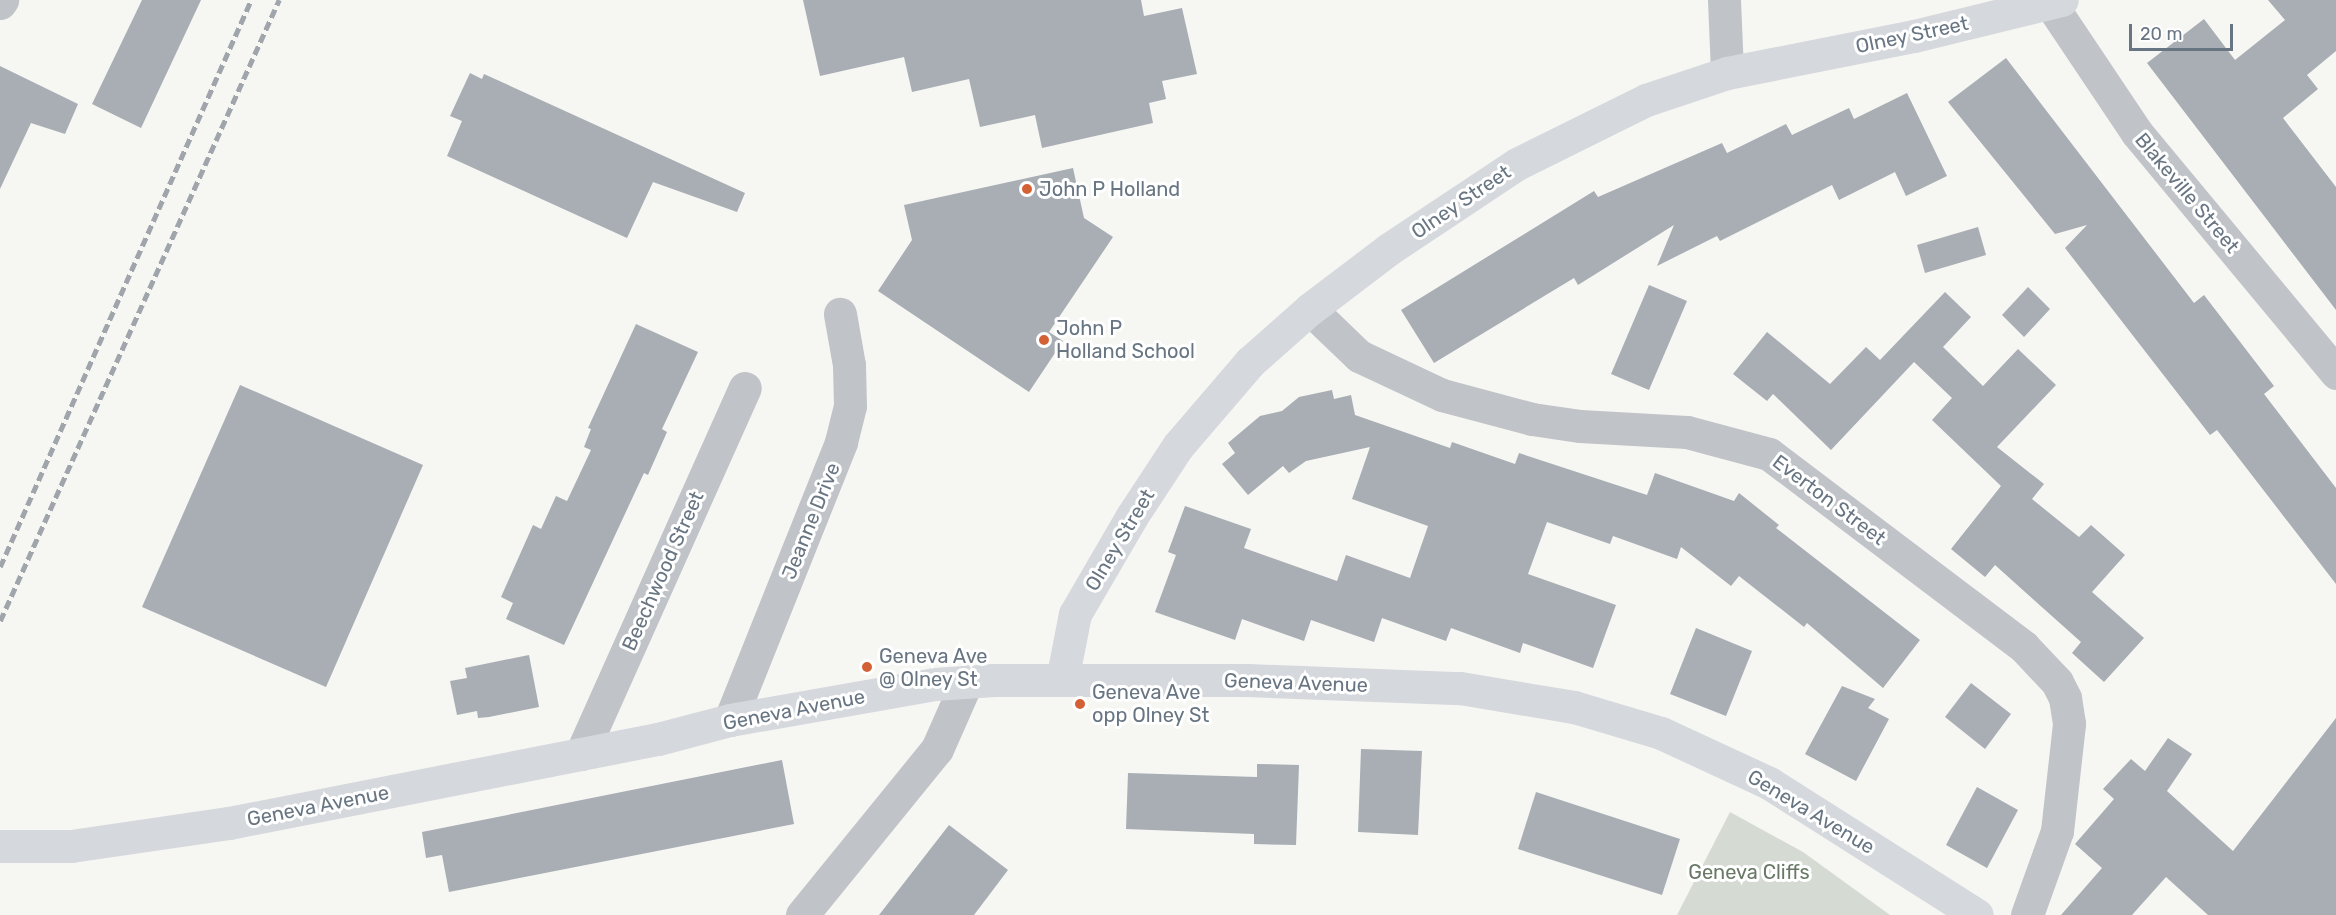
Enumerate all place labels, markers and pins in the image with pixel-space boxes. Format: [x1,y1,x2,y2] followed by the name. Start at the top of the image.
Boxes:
[1039,177,1181,201] place label: John P Holland
[1020,182,1034,196] marker: John P Holland
[1056,316,1195,363] place label: John P Holland School
[1037,333,1051,347] marker: John P Holland School
[879,644,988,691] place label: Geneva Ave @ Olney St
[860,660,874,674] marker: Geneva Ave @ Olney St
[1092,680,1210,727] place label: Geneva Ave opp Olney St
[1073,697,1087,711] marker: Geneva Ave opp Olney St

